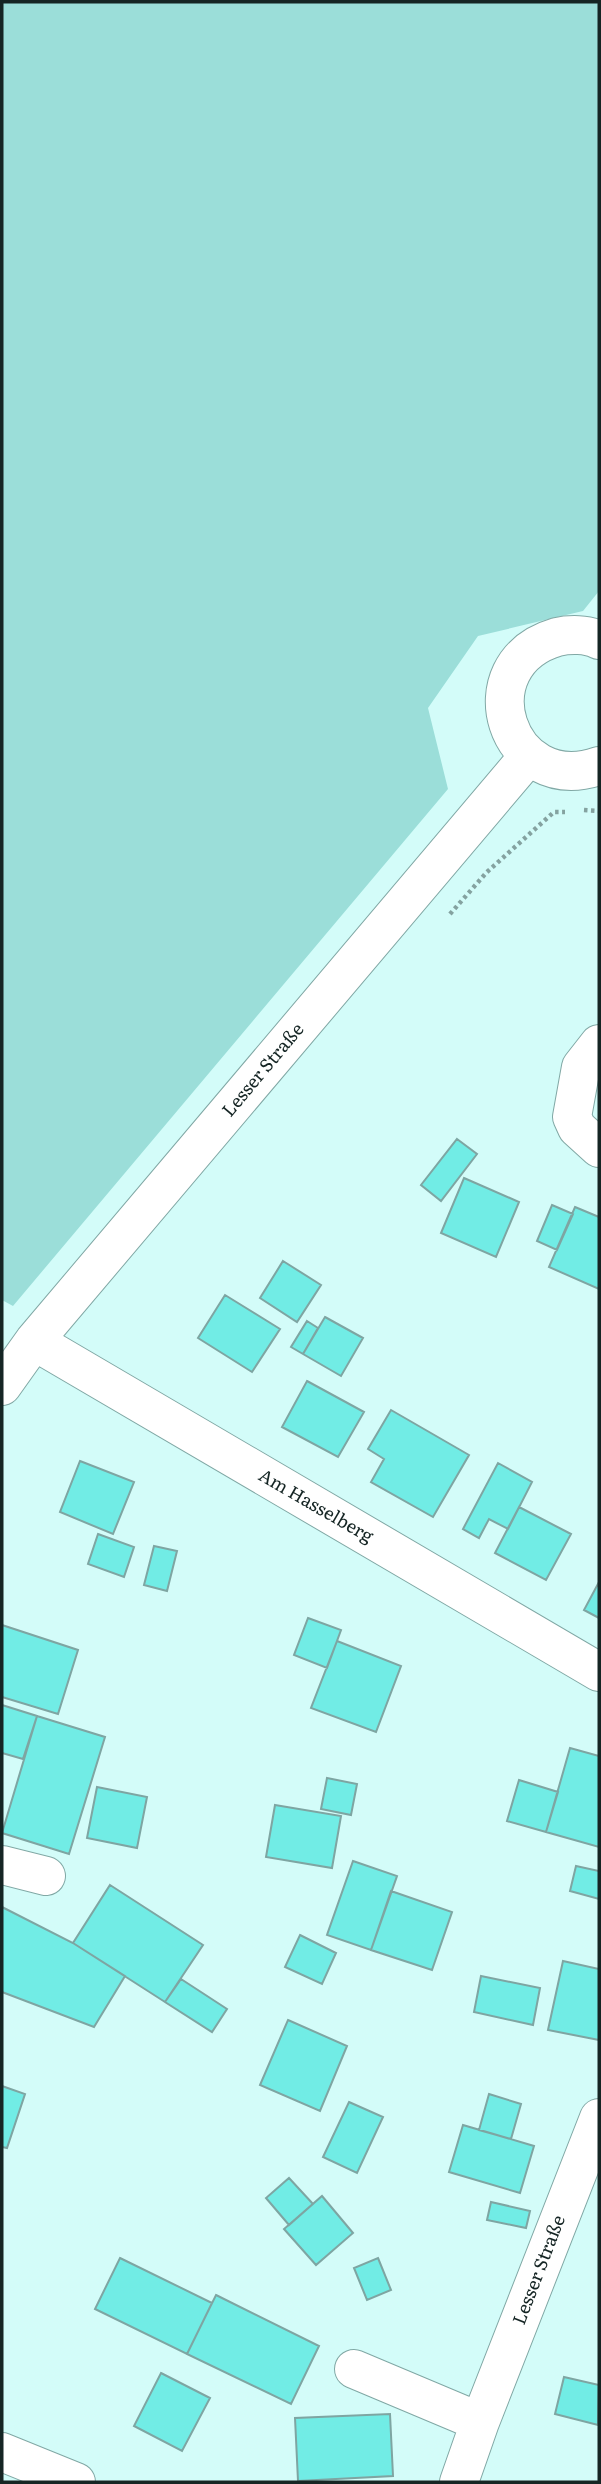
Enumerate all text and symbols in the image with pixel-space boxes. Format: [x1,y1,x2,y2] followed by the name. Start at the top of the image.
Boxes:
[214,1016,309,1122] street label: Lesser Straße
[254,1461,380,1549] street label: Am Hasselberg
[504,2211,571,2328] street label: Lesser Straße

